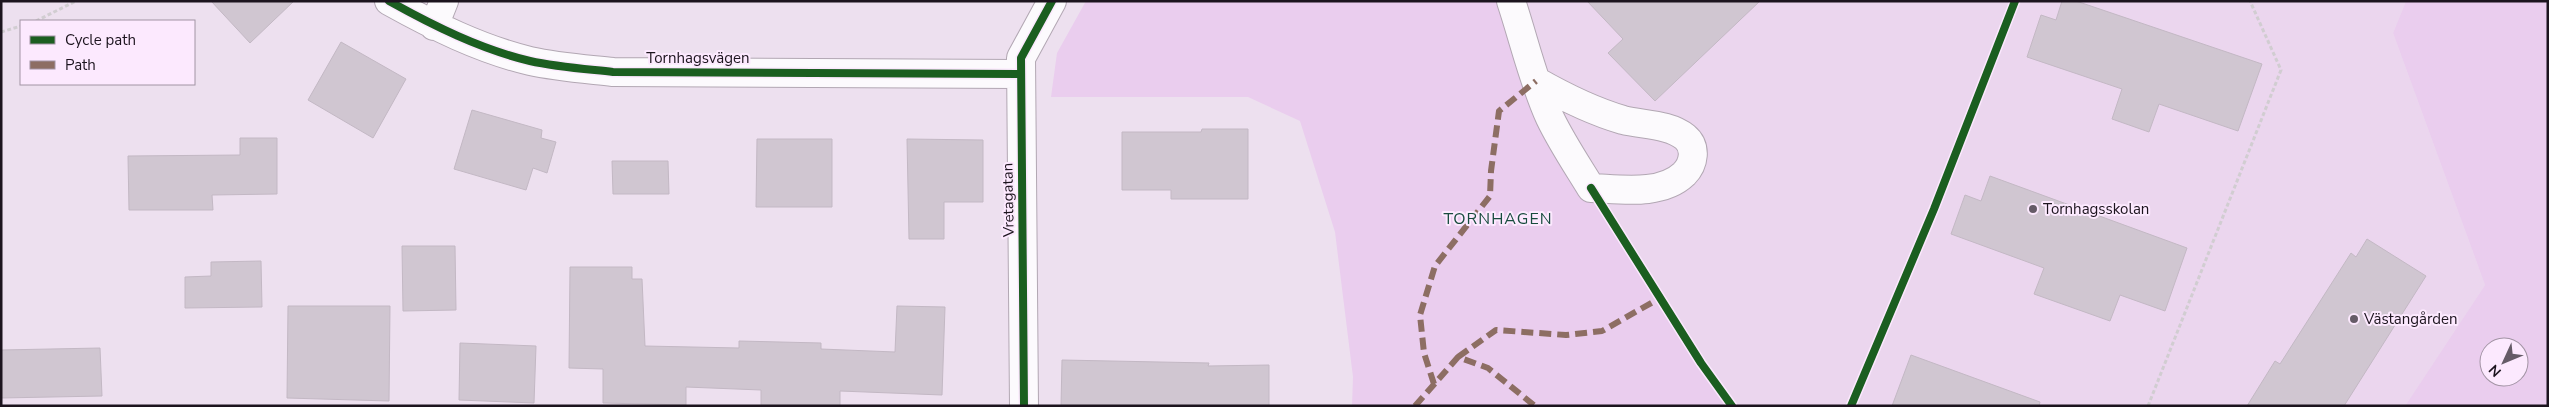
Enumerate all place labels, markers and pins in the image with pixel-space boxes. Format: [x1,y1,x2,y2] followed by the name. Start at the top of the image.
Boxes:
[2043,199,2149,219] place label: Tornhagsskolan
[2027,203,2039,215] marker: Tornhagsskolan
[2363,309,2458,329] place label: Västangården
[2348,313,2360,325] marker: Västangården

